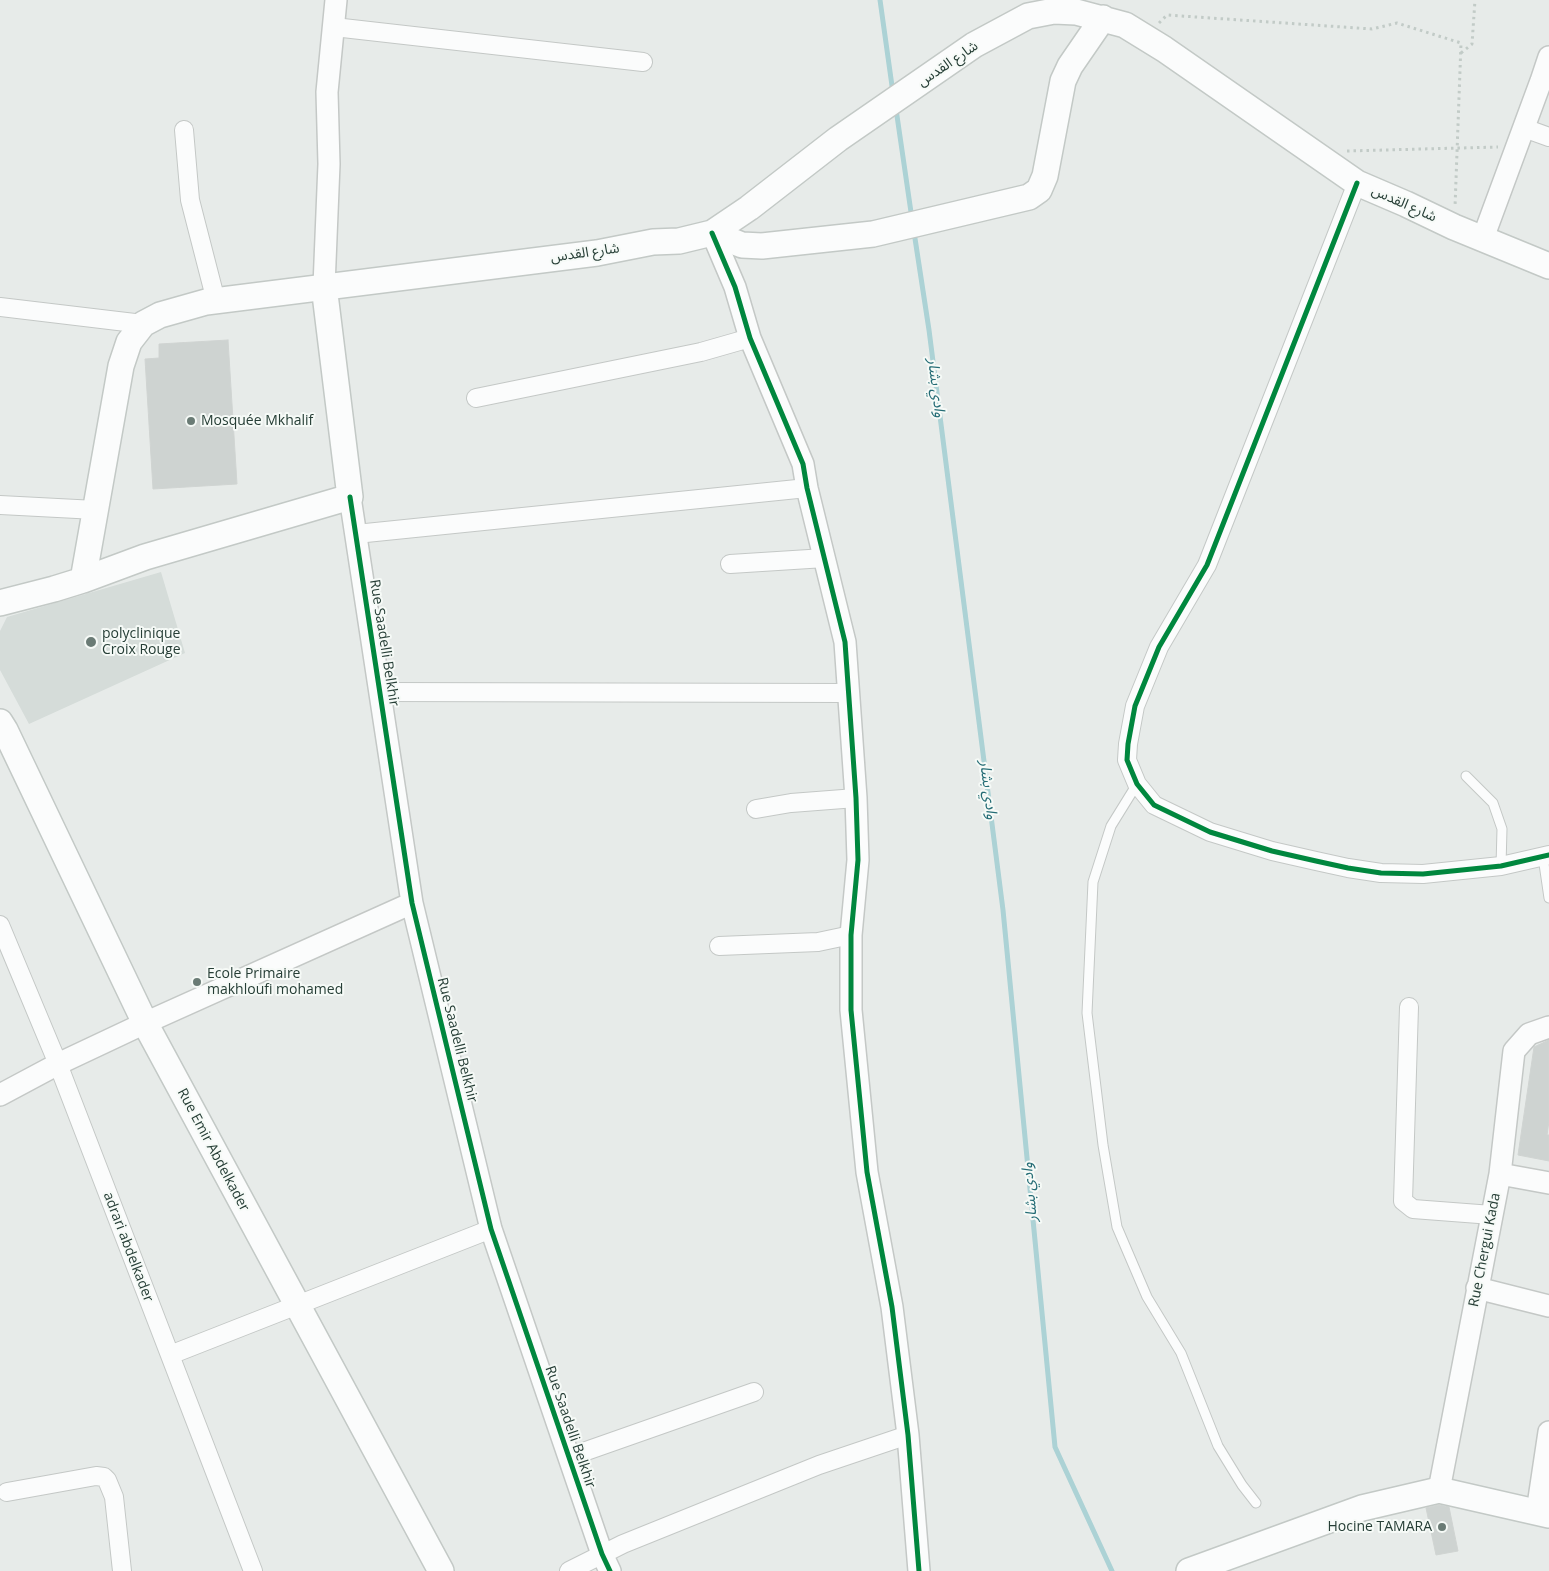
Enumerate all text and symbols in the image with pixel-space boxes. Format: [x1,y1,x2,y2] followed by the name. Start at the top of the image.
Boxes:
[915,38,981,90] street label: شارع القدس
[1369,182,1439,226] street label: شارع القدس
[550,240,620,266] street label: شارع القدس
[923,357,949,419] water label: وادي بشار
[201,413,313,429] place label: Mosquée Mkhalif
[185,415,197,427] marker: Mosquée Mkhalif
[366,578,402,708] street label: Rue Saadelli Belkhir
[102,626,181,658] place label: polyclinique Croix Rouge
[84,635,98,649] marker: polyclinique Croix Rouge
[975,759,1001,821] water label: وادي بشار
[207,966,343,999] place label: Ecole Primaire makhloufi mohamed
[191,976,203,988] marker: Ecole Primaire makhloufi mohamed
[433,976,481,1104] street label: Rue Saadelli Belkhir
[173,1086,253,1214] street label: Rue Emir Abdelkader
[1018,1162,1042,1222] water label: وادي بشار
[99,1190,157,1304] street label: adrari abdelkader
[1466,1192,1504,1308] street label: Rue Chergui Kada
[541,1364,599,1490] street label: Rue Saadelli Belkhir
[1327,1519,1432,1535] place label: Hocine TAMARA
[1436,1521,1448,1533] marker: Hocine TAMARA

